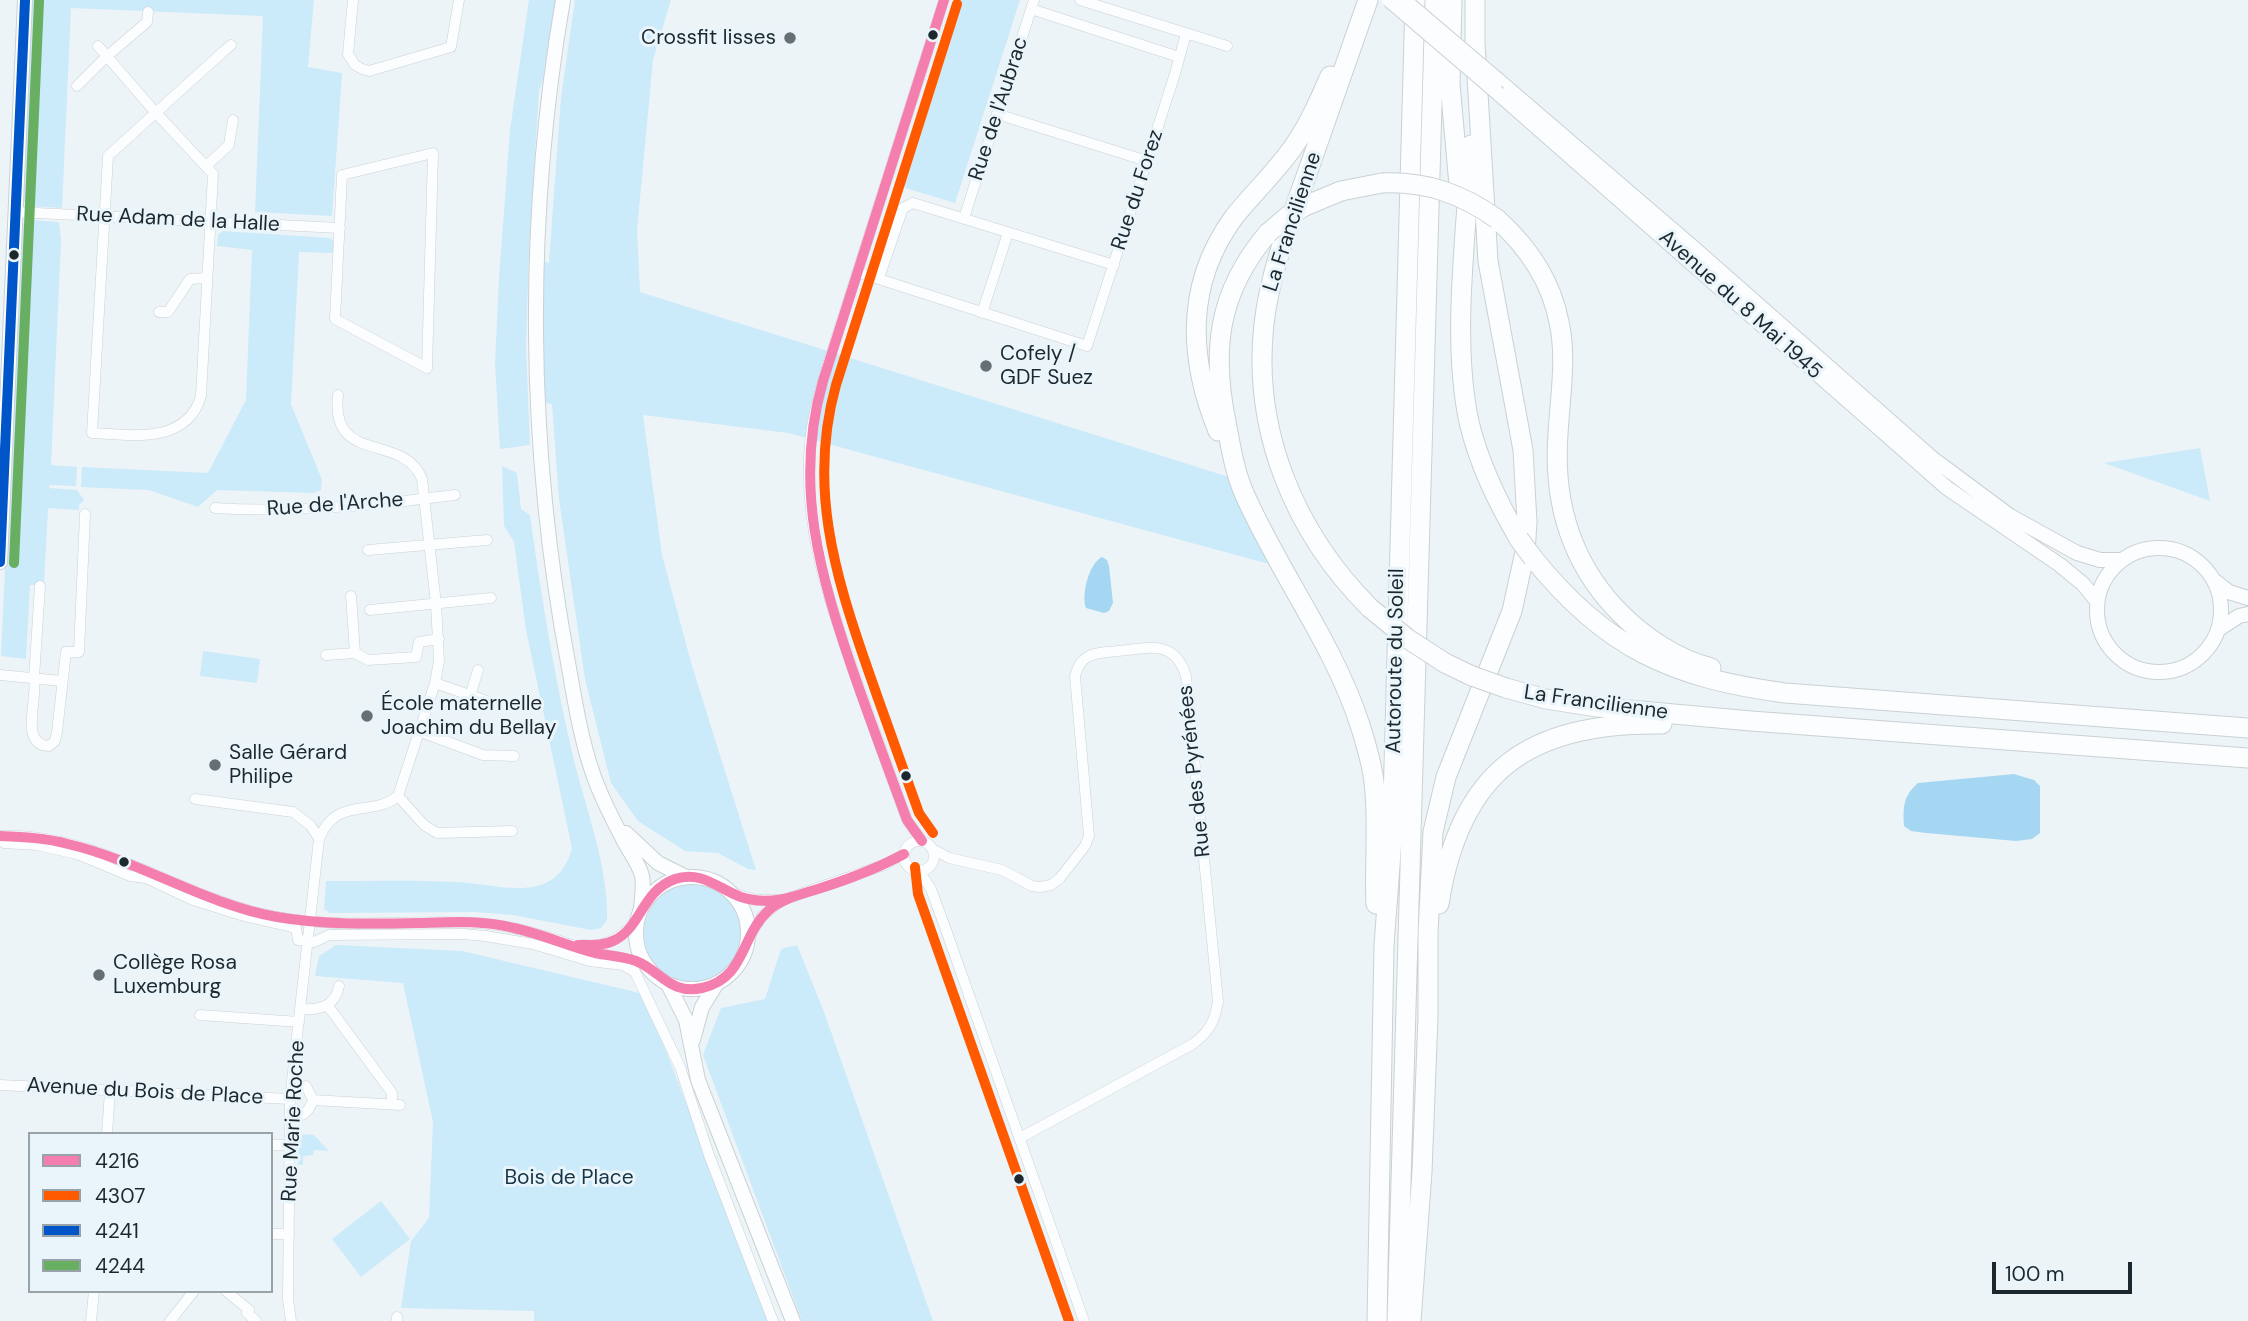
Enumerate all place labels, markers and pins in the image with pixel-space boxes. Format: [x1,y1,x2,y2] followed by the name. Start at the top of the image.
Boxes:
[641,25,776,51] place label: Crossfit lisses
[926,28,940,42] unlabelled marker
[782,30,798,46] marker: Crossfit lisses
[7,248,21,262] unlabelled marker
[1000,341,1093,391] place label: Cofely / GDF Suez
[978,358,994,374] marker: Cofely / GDF Suez
[381,691,556,741] place label: École maternelle Joachim du Bellay
[359,708,375,724] marker: École maternelle Joachim du Bellay
[229,740,347,790] place label: Salle Gérard Philipe
[207,757,223,773] marker: Salle Gérard Philipe
[899,769,913,783] unlabelled marker
[117,855,131,869] unlabelled marker
[113,950,237,1000] place label: Collège Rosa Luxemburg
[91,967,107,983] marker: Collège Rosa Luxemburg
[1012,1172,1026,1186] unlabelled marker

